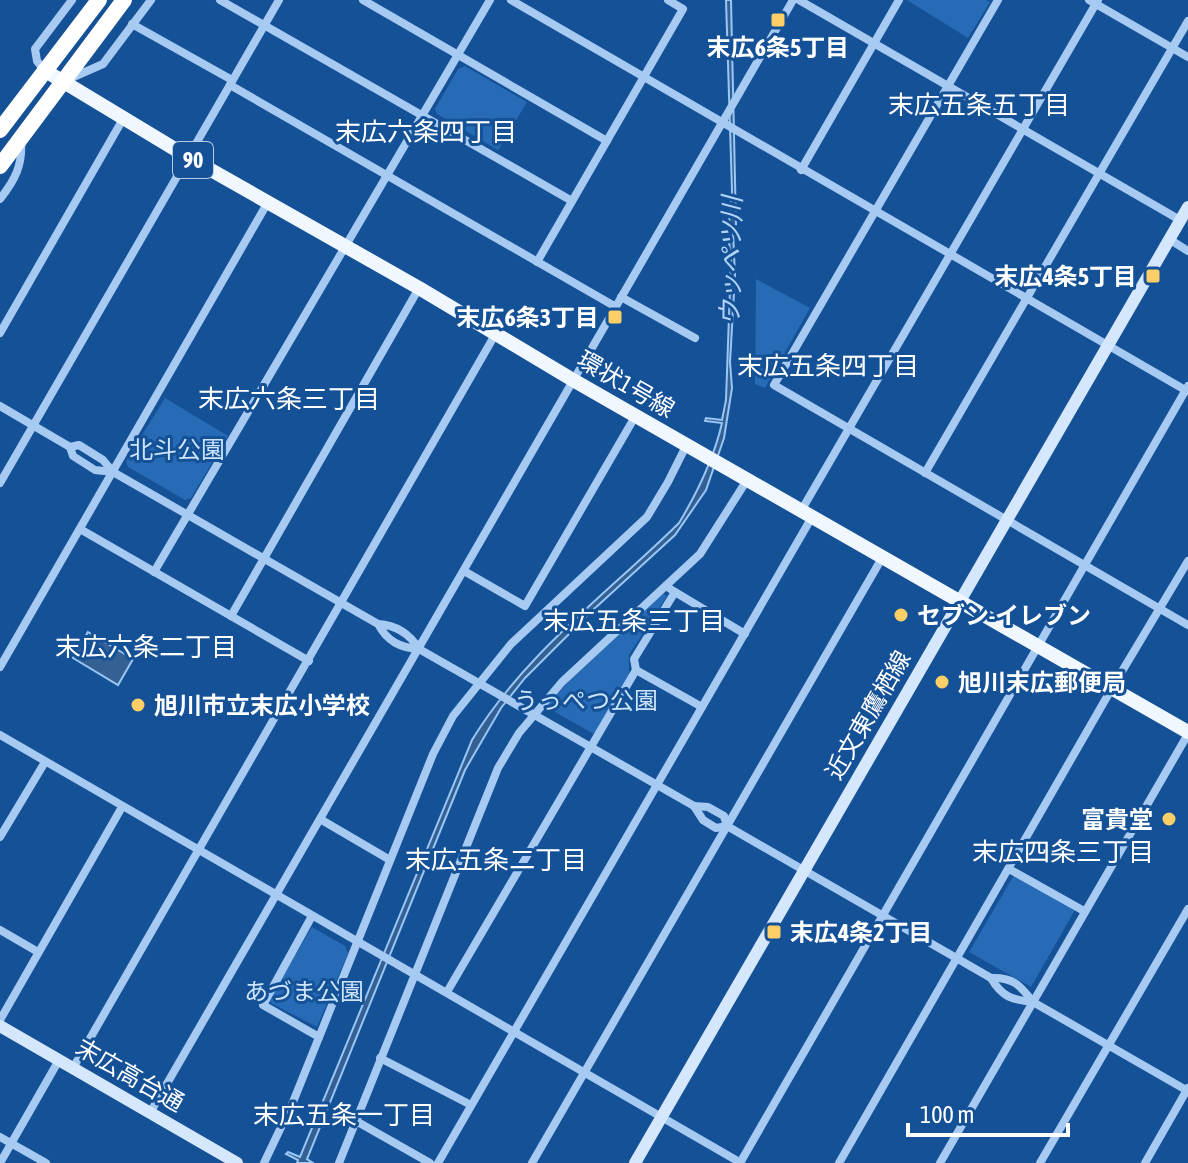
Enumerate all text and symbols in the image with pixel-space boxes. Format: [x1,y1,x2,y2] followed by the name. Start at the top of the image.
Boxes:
[769,11,787,29] marker: 末広6条5丁目
[707,34,849,61] place label: 末広6条5丁目
[888,90,1070,120] district label: 末広五条五丁目
[335,117,517,147] district label: 末広六条四丁目
[173,142,213,178] road number: 90
[715,193,747,326] water label: ウッペツ川
[994,263,1137,290] place label: 末広4条5丁目
[1144,267,1162,285] marker: 末広4条5丁目
[456,304,599,331] place label: 末広6条3丁目
[606,308,624,326] marker: 末広6条3丁目
[573,345,679,423] street label: 環状1号線
[737,351,919,381] district label: 末広五条四丁目
[198,384,380,414] district label: 末広六条三丁目
[129,436,225,463] park label: 北斗公園
[917,602,1091,629] place label: セブン-イレブン
[543,606,725,636] district label: 末広五条三丁目
[892,606,910,624] marker: セブン-イレブン
[55,632,237,662] district label: 末広六条二丁目
[820,646,916,784] street label: 近文東鷹栖線
[958,669,1126,696] place label: 旭川末広郵便局
[933,673,951,691] marker: 旭川末広郵便局
[514,687,658,714] park label: うっぺつ公園
[154,692,370,719] place label: 旭川市立末広小学校
[129,696,147,714] marker: 旭川市立末広小学校
[1081,806,1153,833] place label: 富貴堂
[1160,810,1178,828] marker: 富貴堂
[972,837,1154,867] district label: 末広四条三丁目
[405,845,587,875] district label: 末広五条二丁目
[790,919,933,946] place label: 末広4条2丁目
[765,923,783,941] marker: 末広4条2丁目
[244,978,364,1005] park label: あづま公園
[71,1033,189,1117] street label: 末広高台通
[908,1087,1068,1137] scale bar
[253,1100,435,1130] district label: 末広五条一丁目
[920,1101,974,1128] text: 100 m

